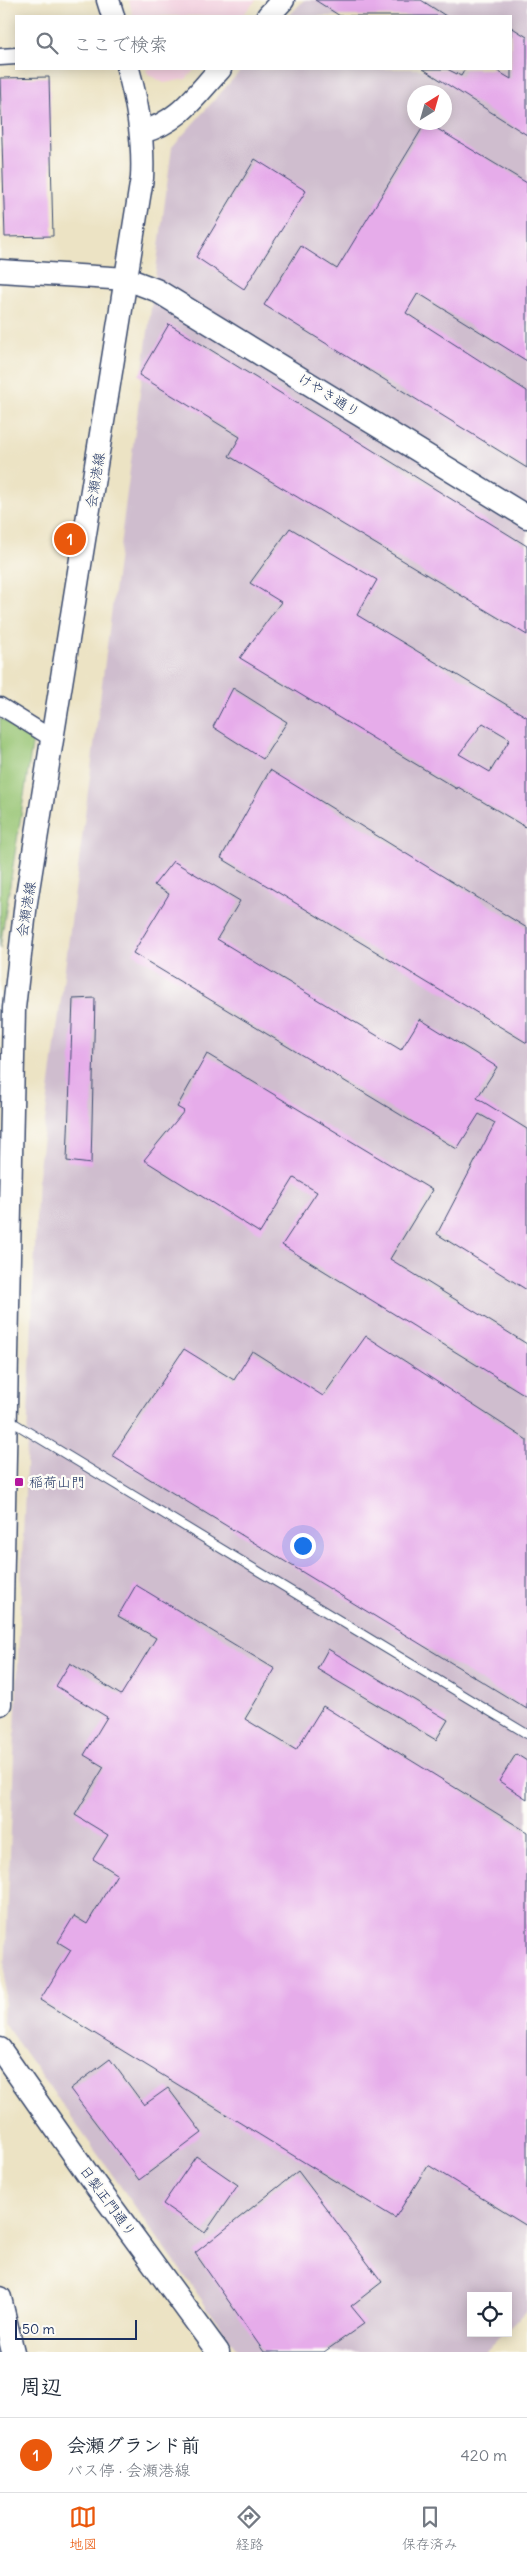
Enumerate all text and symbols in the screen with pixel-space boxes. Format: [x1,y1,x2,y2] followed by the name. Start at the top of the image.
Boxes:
[15,15,512,70] search box
[33,29,61,57] icon: search
[73,32,168,56] text: ここで検索
[407,85,452,130] north arrow
[295,369,363,421] street label: けやき通り
[82,451,108,509] street label: 会瀬港線
[54,520,86,558] pin: 1
[13,880,39,938] street label: 会瀬港線
[29,1473,85,1491] place label: 稲荷山門
[13,1476,25,1488] marker: 稲荷山門
[290,1533,316,1559] your location
[76,2162,140,2240] street label: 日製正門通り
[467,2292,512,2337] map controls
[467,2292,512,2337] button: locate
[15,2317,138,2340] scale bar
[22,2320,55,2338] text: 50 m
[20,2373,62,2400] text: 周辺
[67,2433,200,2457] text: 会瀬グランド前
[33,2445,39,2465] text: 1
[461,2445,507,2465] text: 420 m
[67,2460,190,2480] text: バス停 · 会瀬港線
[69,2503,97,2553] tab: 地図
[235,2503,263,2553] tab: 経路
[402,2503,458,2553] tab: 保存済み

